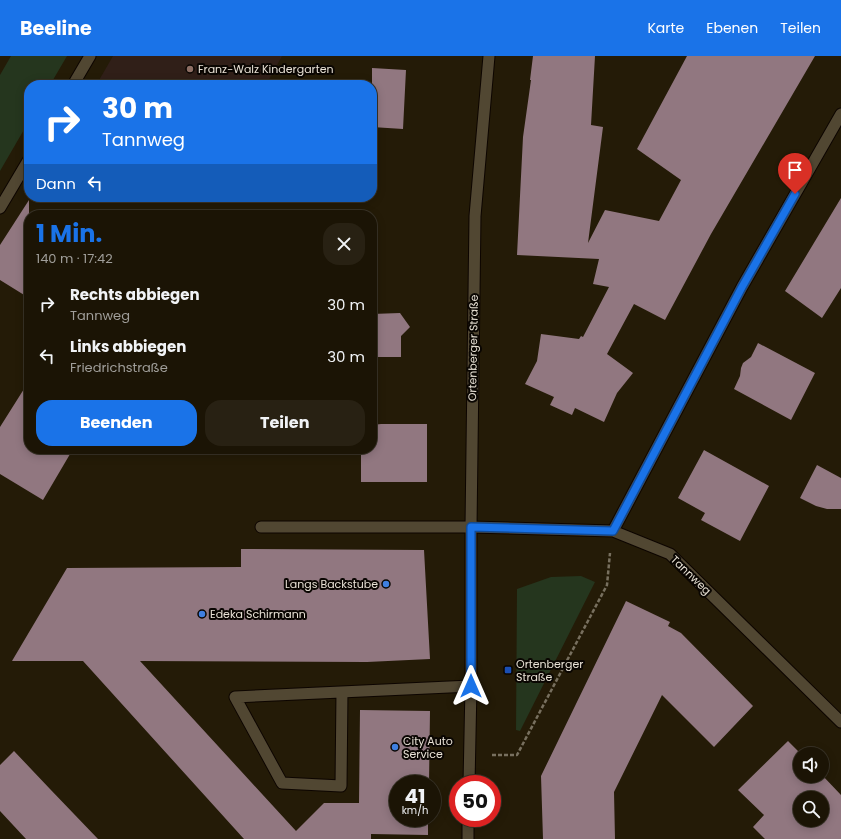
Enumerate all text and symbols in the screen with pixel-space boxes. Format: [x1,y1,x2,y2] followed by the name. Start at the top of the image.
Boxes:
[20,15,92,42] text: Beeline
[647,18,684,38] text: Karte
[706,18,758,38] text: Ebenen
[780,18,821,38] text: Teilen
[198,61,334,77] place label: Franz-Walz Kindergarten
[185,64,195,74] marker: Franz-Walz Kindergarten
[102,89,173,128] text: 30 m
[36,96,88,148] icon: right
[102,127,185,152] text: Tannweg
[778,153,812,194] pin
[784,159,806,181] icon: arrive
[84,172,106,194] icon: left
[36,173,76,194] text: Dann
[36,217,102,250] text: 1 Min.
[323,223,365,265] button: close
[36,249,113,268] text: 140 m · 17:42
[70,284,200,305] text: Rechts abbiegen
[36,293,58,315] icon: right
[327,294,365,315] text: 30 m
[464,294,482,401] street label: Ortenberger Straße
[70,306,130,325] text: Tannweg
[70,336,186,357] text: Links abbiegen
[36,345,58,367] icon: left
[327,346,365,367] text: 30 m
[70,358,168,377] text: Friedrichstraße
[36,400,197,446] button: Beenden
[205,400,365,446] button: Teilen
[667,552,715,598] street label: Tannweg
[285,576,378,592] place label: Langs Backstube
[381,579,391,589] marker: Langs Backstube
[210,606,306,622] place label: Edeka Schirmann
[197,609,207,619] marker: Edeka Schirmann
[516,656,583,685] place label: Ortenberger Straße
[450,665,492,707] position arrow
[503,665,513,675] marker: Ortenberger Straße
[403,733,453,762] place label: City Auto Service
[390,742,400,752] marker: City Auto Service
[793,747,829,827] map controls
[793,747,829,783] button: sound
[449,775,501,827] speed limit sign: 50
[404,782,426,810] text: 41
[793,791,829,827] button: search
[402,803,428,818] text: km/h

